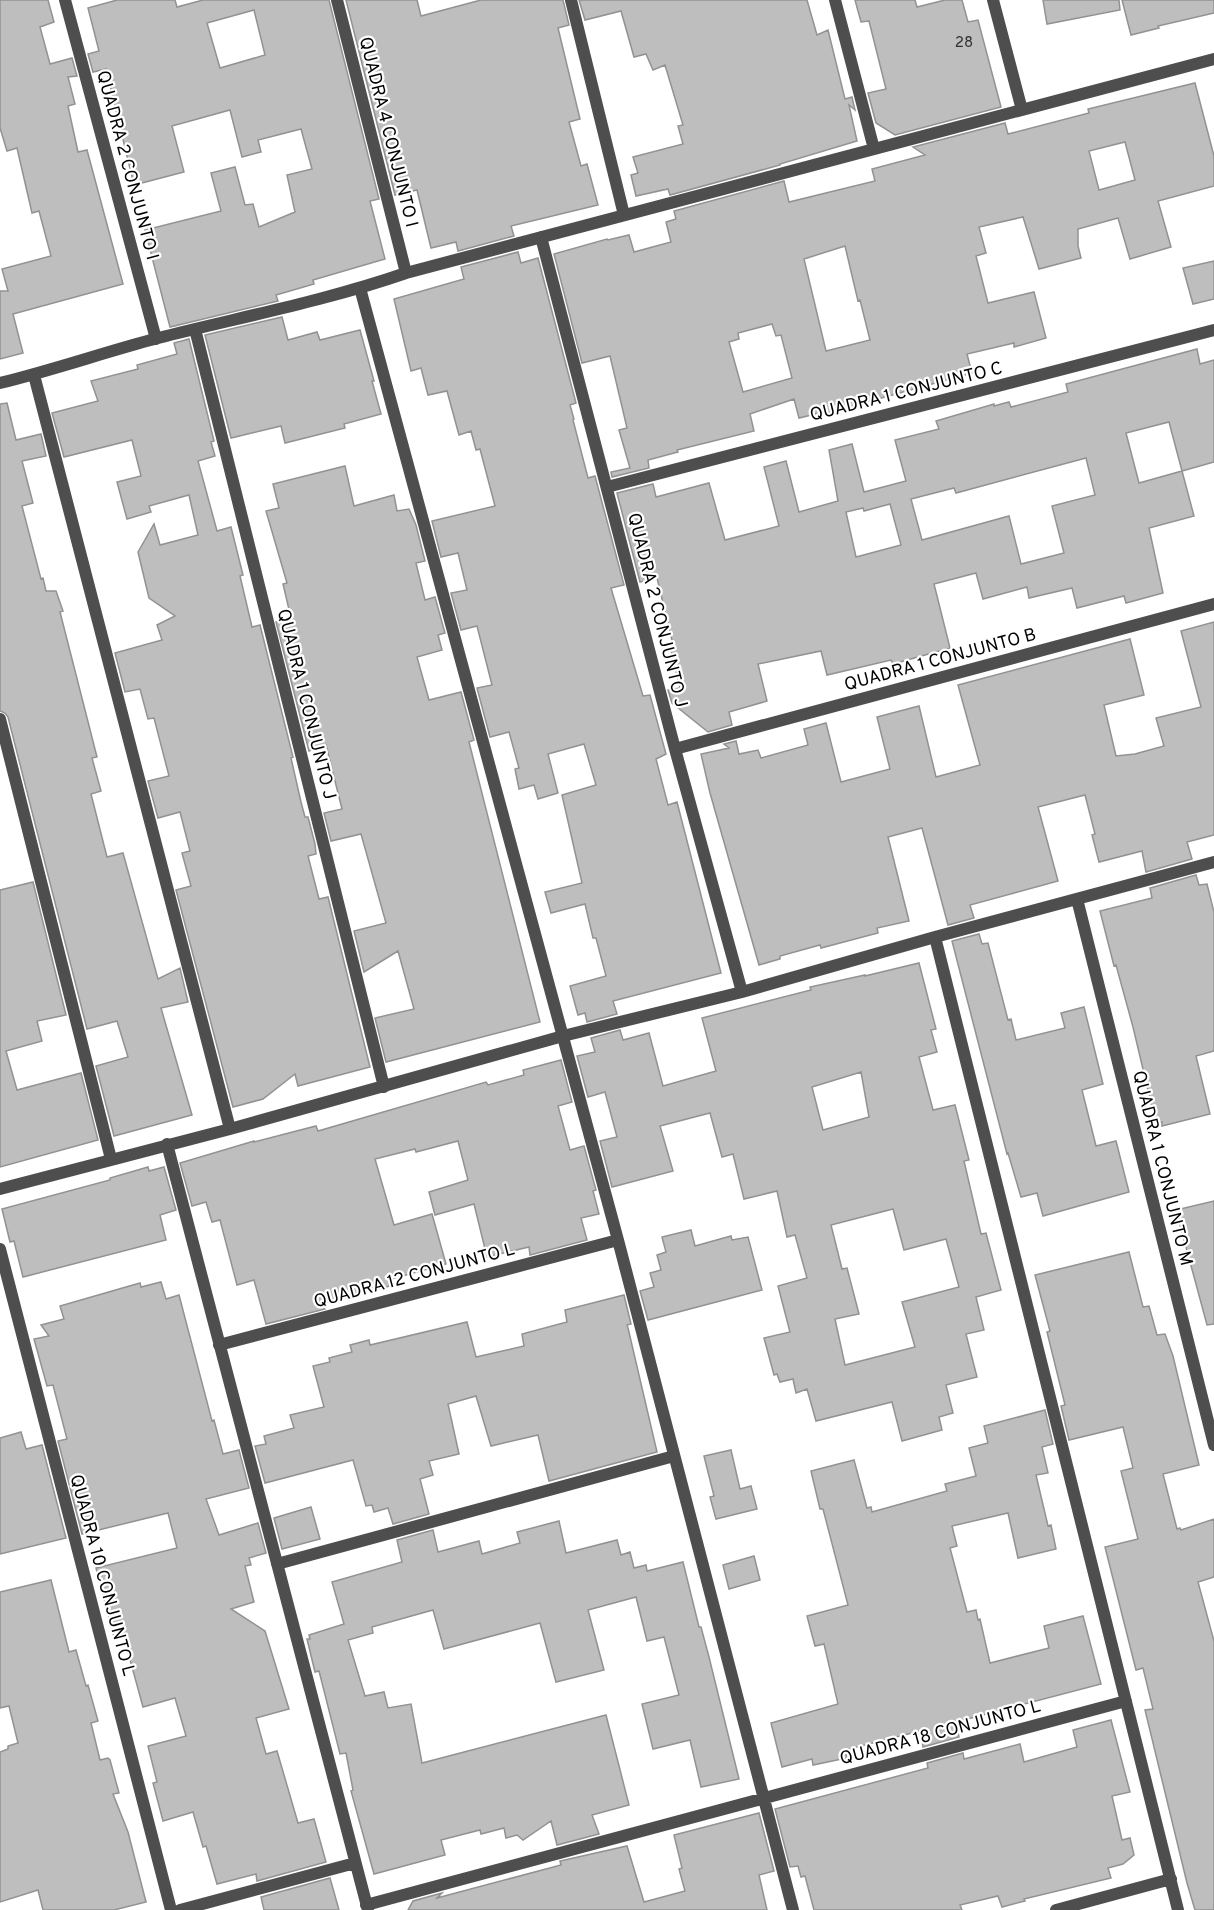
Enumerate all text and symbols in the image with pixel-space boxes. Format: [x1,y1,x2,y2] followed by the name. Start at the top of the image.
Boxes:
[955,34,973,53] house number: 28
[353,35,422,230] street label: QUADRA 4 CONJUNTO I
[90,68,163,263] street label: QUADRA 2 CONJUNTO I
[808,357,1005,428] street label: QUADRA 1 CONJUNTO C
[621,510,692,710] street label: QUADRA 2 CONJUNTO J
[271,607,340,802] street label: QUADRA 1 CONJUNTO J
[842,624,1039,697] street label: QUADRA 1 CONJUNTO B
[1126,1068,1197,1268] street label: QUADRA 1 CONJUNTO M
[311,1239,517,1314] street label: QUADRA 12 CONJUNTO L
[64,1472,140,1679] street label: QUADRA 10 CONJUNTO L
[837,1696,1043,1771] street label: QUADRA 18 CONJUNTO L

